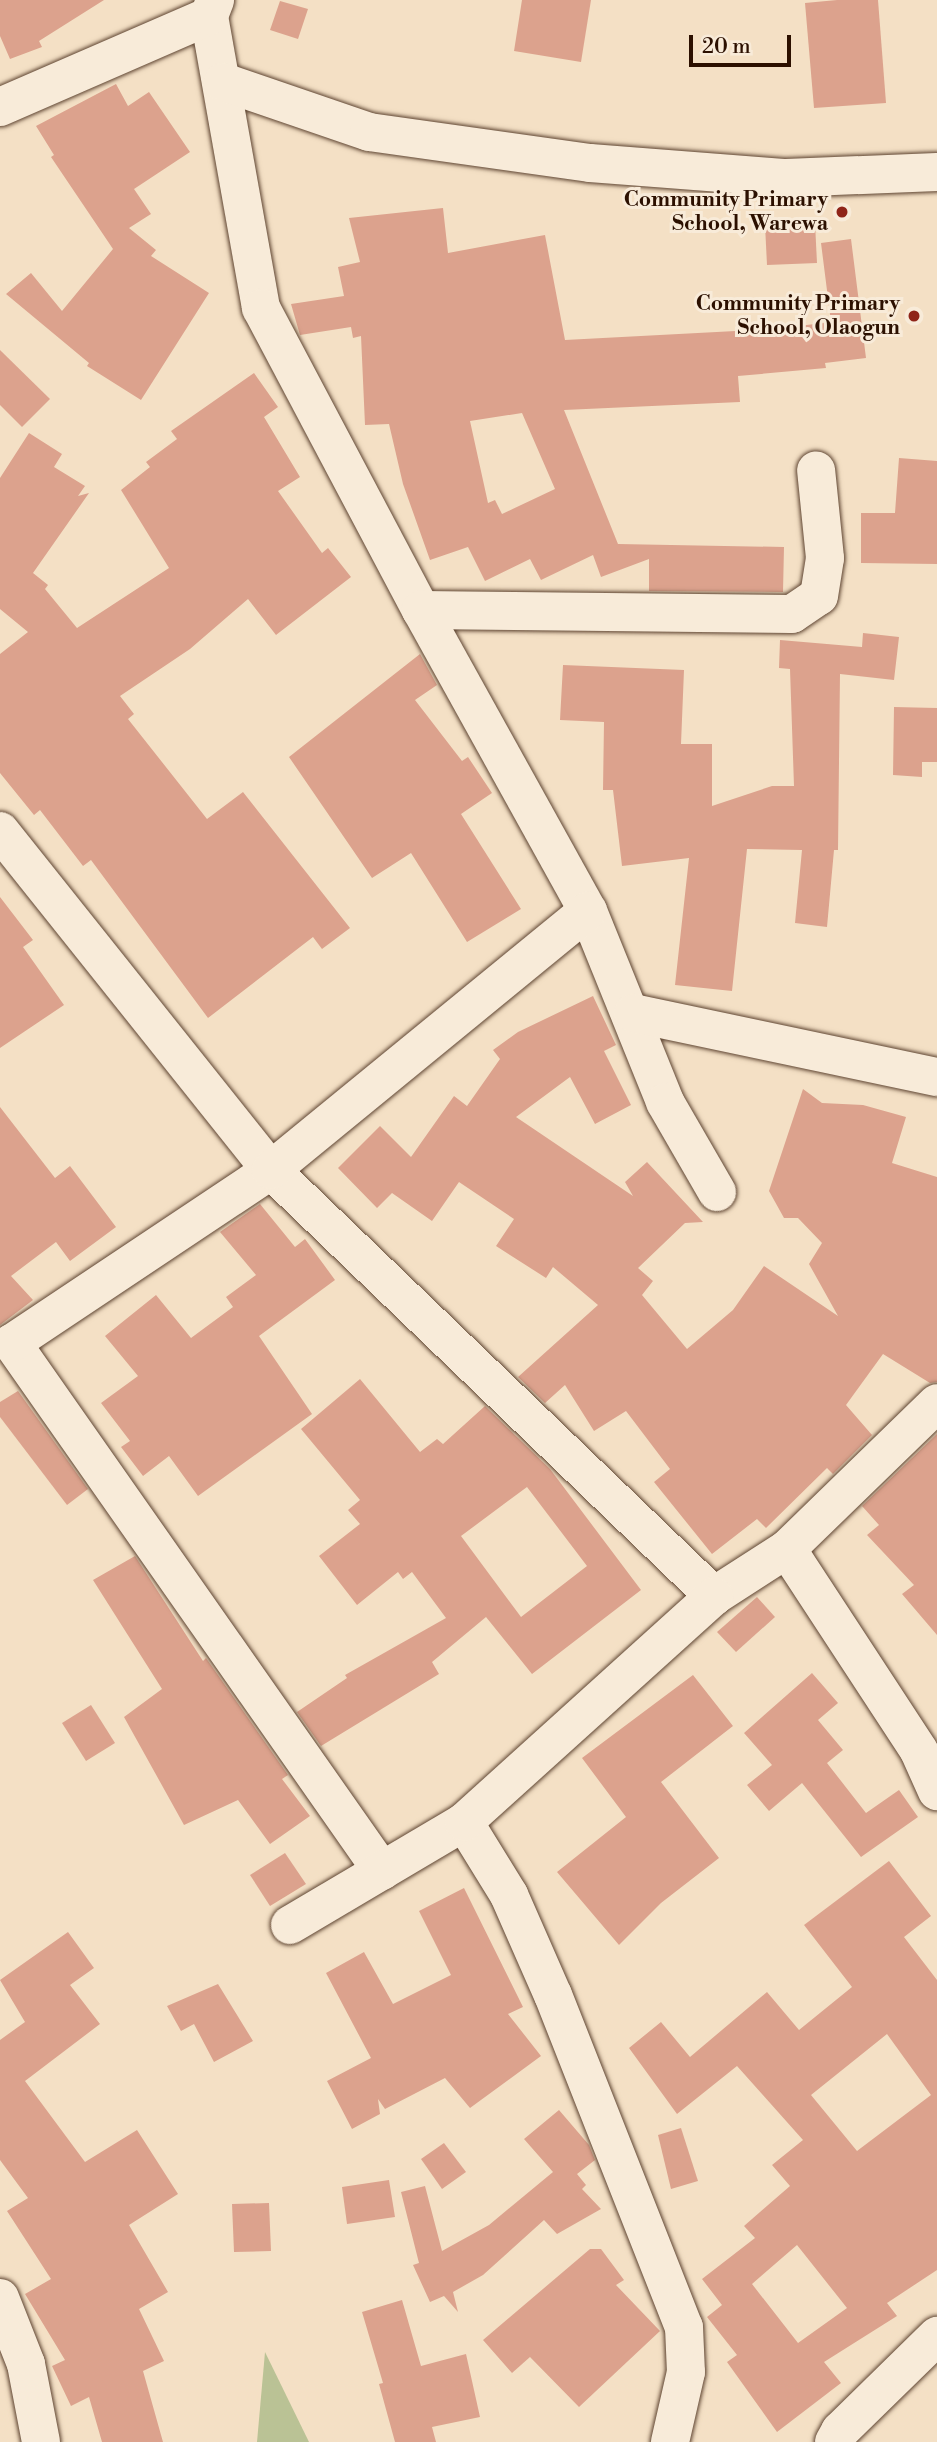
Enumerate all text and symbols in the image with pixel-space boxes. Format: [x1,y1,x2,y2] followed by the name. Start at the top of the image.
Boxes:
[692,21,794,65] scale bar
[702,34,751,60] text: 20 m
[624,187,828,237] place label: Community Primary School, Warewa
[834,204,850,220] marker: Community Primary School, Warewa
[696,291,900,341] place label: Community Primary School, Olaogun
[906,308,922,324] marker: Community Primary School, Olaogun

